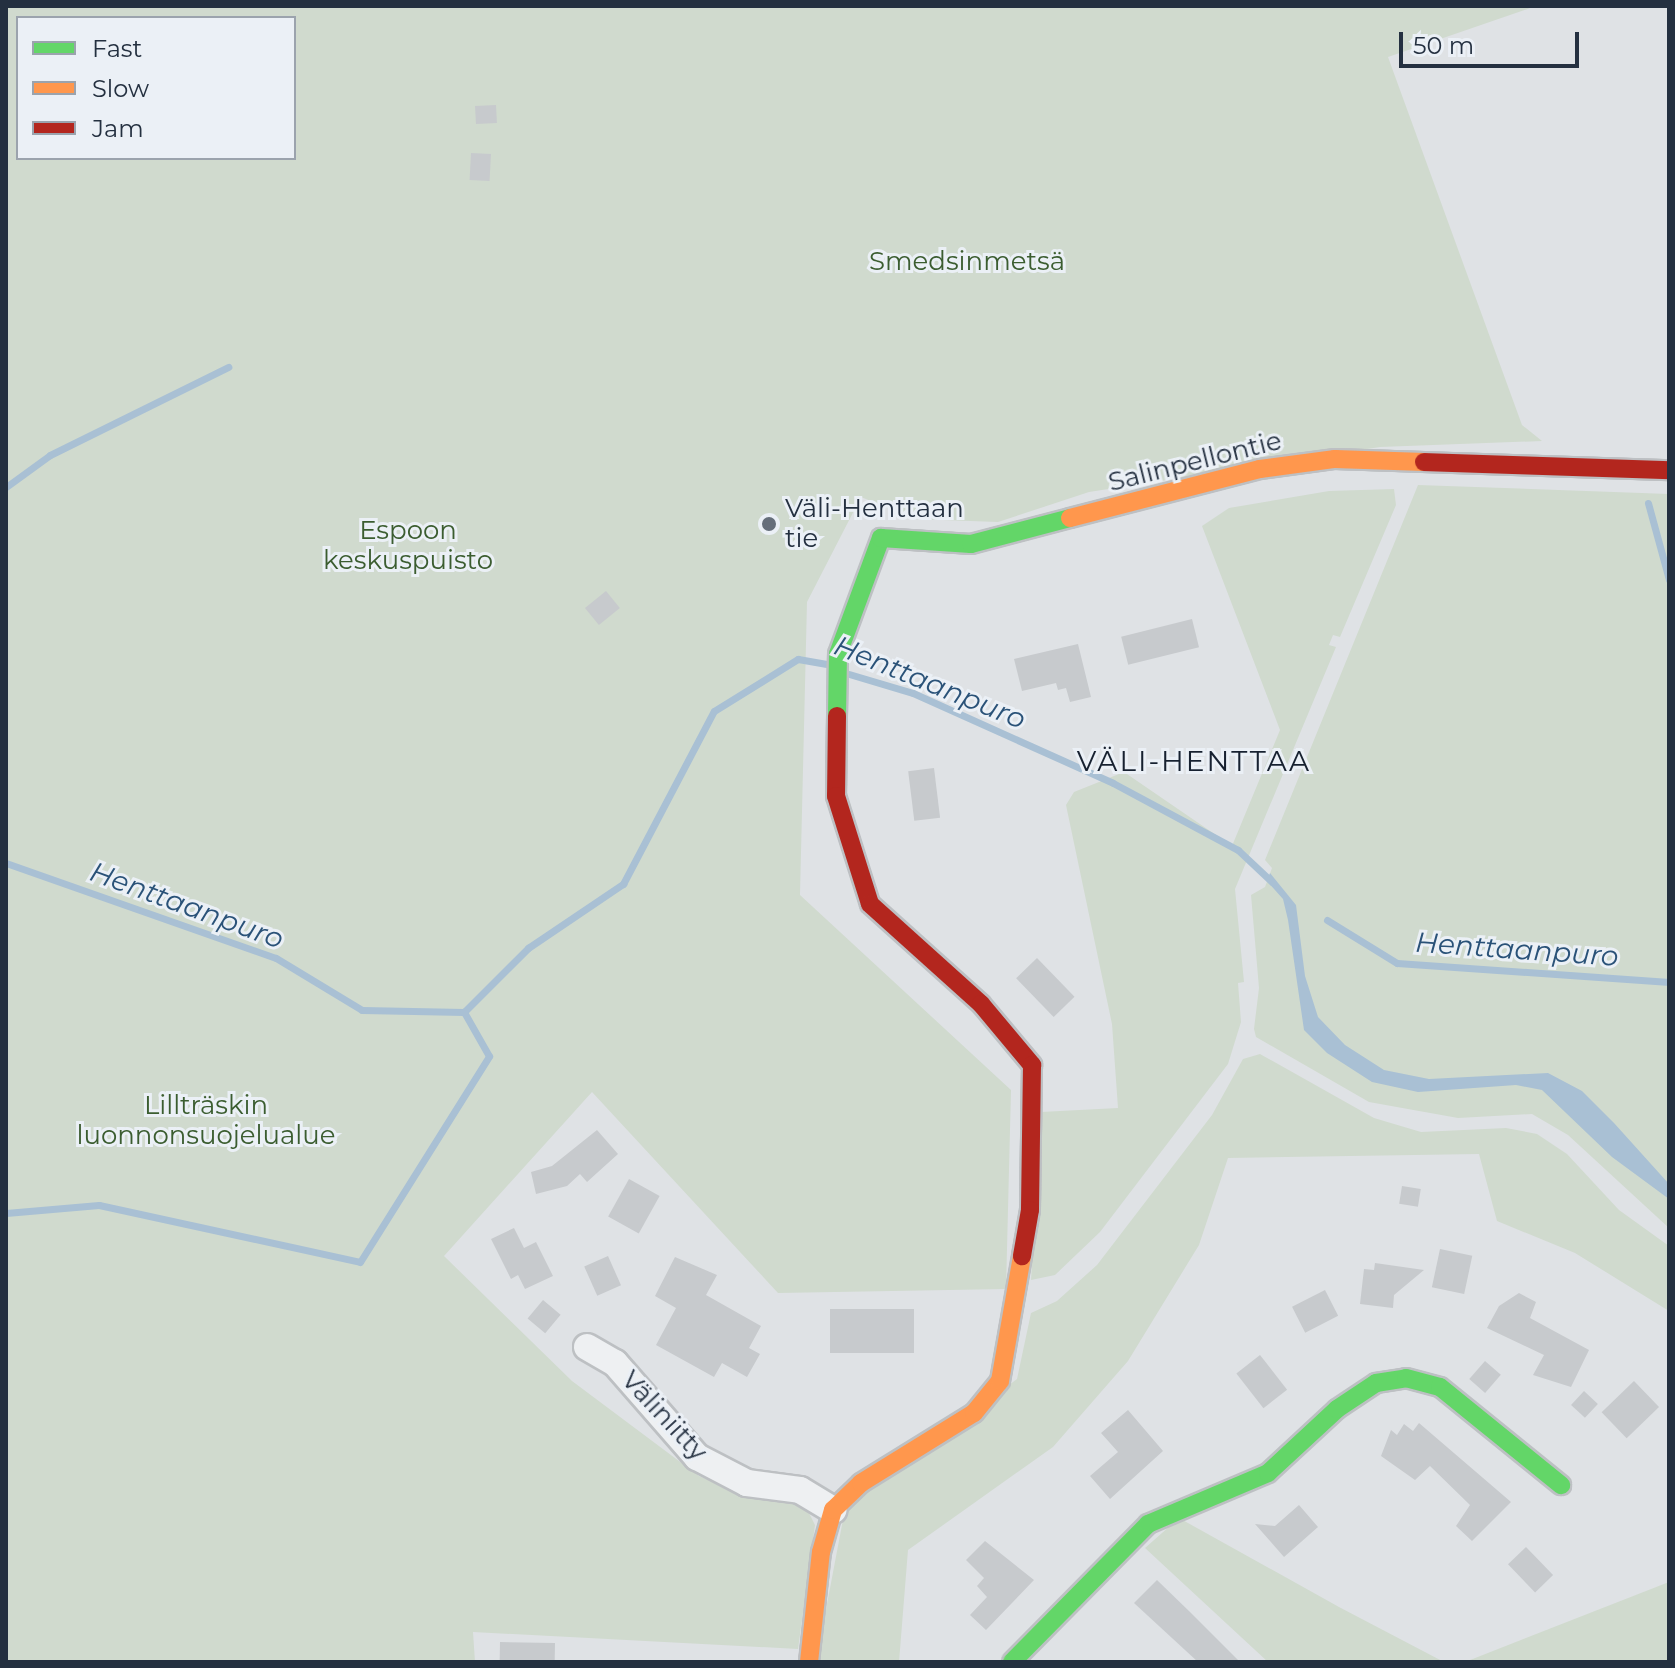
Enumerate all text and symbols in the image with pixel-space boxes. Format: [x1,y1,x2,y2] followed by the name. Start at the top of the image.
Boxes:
[16,16,296,160] legend
[1403,16,1583,66] scale bar
[1413,31,1474,60] text: 50 m
[92,34,142,63] text: Fast
[92,74,149,103] text: Slow
[92,114,144,143] text: Jam
[869,246,1065,278] park label: Smedsinmetsä
[1105,425,1285,499] street label: Salinpellontie
[785,493,964,554] place label: Väli-Henttaan tie
[323,515,493,576] park label: Espoon keskuspuisto
[760,515,778,533] marker: Väli-Henttaan tie
[829,628,1031,736] water label: Henttaanpuro
[1077,744,1311,778] district label: VÄLI-HENTTAA
[86,854,288,956] water label: Henttaanpuro
[1414,925,1620,973] water label: Henttaanpuro
[77,1090,335,1152] park label: Lillträskin luonnonsuojelualue
[615,1365,713,1467] street label: Väliniitty

